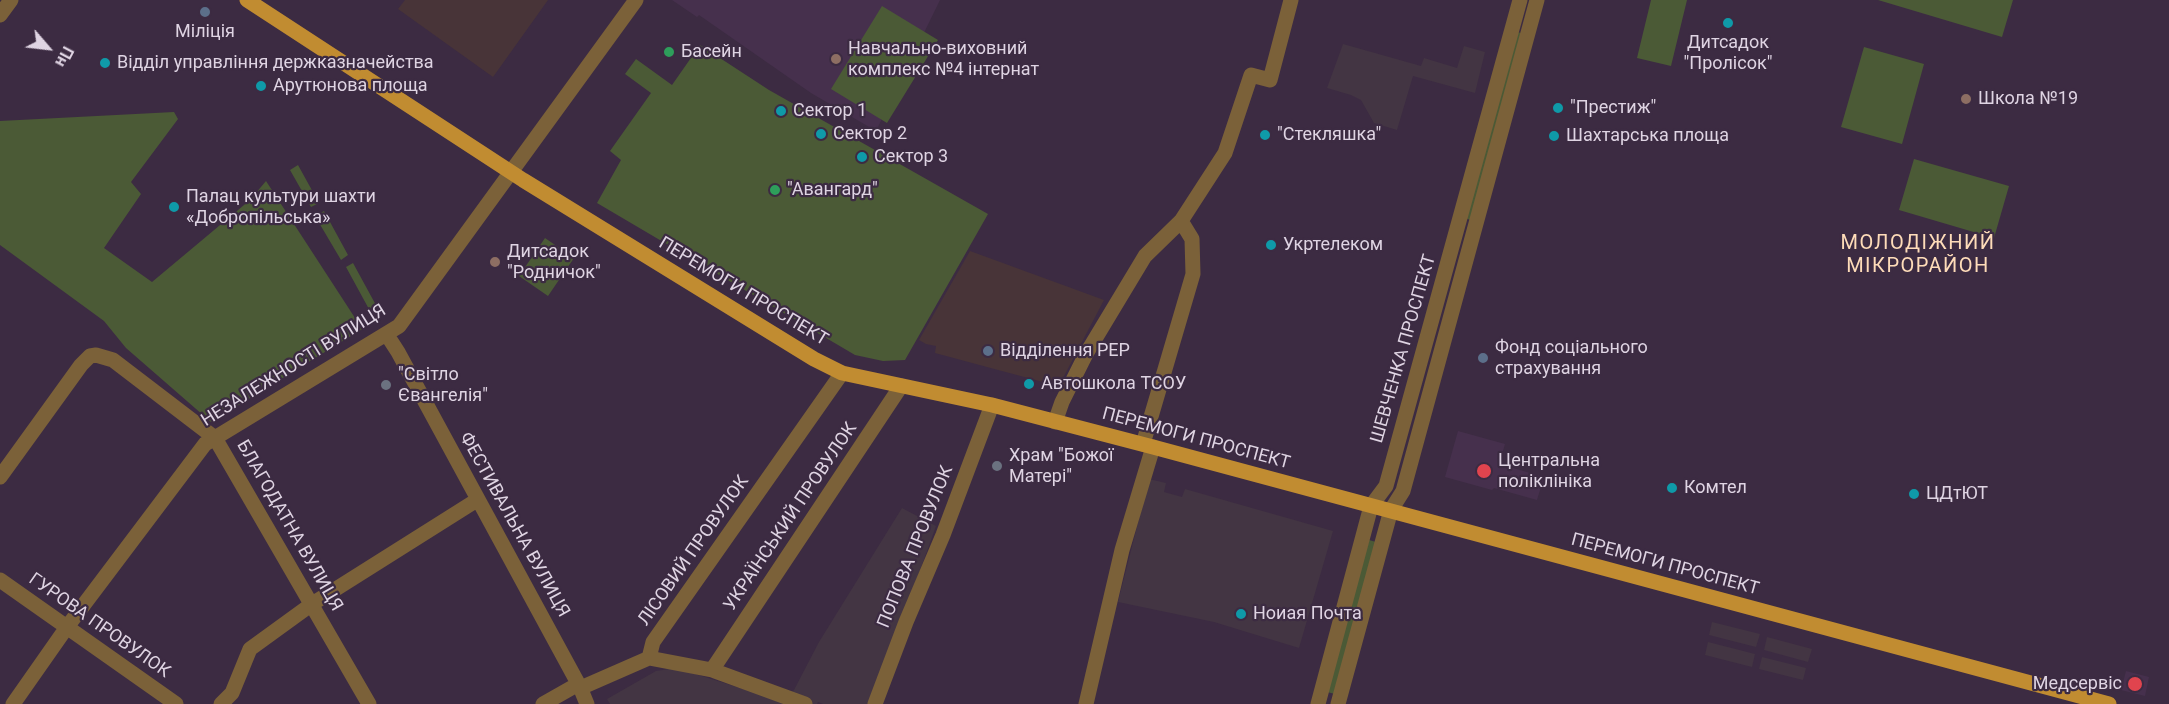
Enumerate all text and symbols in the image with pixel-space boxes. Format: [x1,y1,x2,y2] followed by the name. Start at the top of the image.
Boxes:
[198,5,212,19] marker: Міліція
[1721,16,1735,30] marker: Дитсадок "Пролісок"
[18,18,78,78] north arrow
[175,21,235,43] place label: Міліція
[1684,32,1772,74] place label: Дитсадок "Пролісок"
[848,38,1039,80] place label: Навчально-виховний комплекс №4 інтернат
[681,41,742,63] place label: Басейн
[51,43,78,70] text: Пн
[662,45,676,59] marker: Басейн
[117,52,434,74] place label: Відділ управління держказначейства
[829,52,843,66] marker: Навчально-виховний комплекс №4 інтернат
[98,56,112,70] marker: Відділ управління держказначейства
[273,75,428,97] place label: Арутюнова площа
[254,79,268,93] marker: Арутюнова площа
[1978,88,2078,110] place label: Школа №19
[1959,92,1973,106] marker: Школа №19
[1570,97,1656,119] place label: "Престиж"
[793,100,867,122] place label: Сектор 1
[1551,101,1565,115] marker: "Престиж"
[774,104,788,118] marker: Сектор 1
[833,123,907,145] place label: Сектор 2
[1277,124,1381,146] place label: "Стекляшка"
[1566,125,1729,147] place label: Шахтарська площа
[814,127,828,141] marker: Сектор 2
[1258,128,1272,142] marker: "Стекляшка"
[1547,129,1561,143] marker: Шахтарська площа
[874,146,948,168] place label: Сектор 3
[855,150,869,164] marker: Сектор 3
[787,179,878,201] place label: "Авангард"
[768,183,782,197] marker: "Авангард"
[186,186,376,228] place label: Палац культури шахти «Добропільська»
[167,200,181,214] marker: Палац культури шахти «Добропільська»
[1840,232,1996,279] district label: МОЛОДІЖНИЙ МІКРОРАЙОН
[654,233,832,351] street label: ПЕРЕМОГИ ПРОСПЕКТ
[1283,234,1383,256] place label: Укртелеком
[1264,238,1278,252] marker: Укртелеком
[507,241,601,284] place label: Дитсадок "Родничок"
[1367,252,1441,446] street label: ШЕВЧЕНКА ПРОСПЕКТ
[488,255,502,269] marker: Дитсадок "Родничок"
[198,300,390,432] street label: НЕЗАЛЕЖНОСТІ ВУЛИЦЯ
[1495,337,1648,380] place label: Фонд соціального страхування
[1000,340,1130,362] place label: Відділення РЕР
[981,344,995,358] marker: Відділення РЕР
[1476,351,1490,365] marker: Фонд соціального страхування
[398,364,488,406] place label: "Світло Євангелія"
[1041,373,1186,395] place label: Автошкола ТСОУ
[1022,377,1036,391] marker: Автошкола ТСОУ
[379,378,393,392] marker: "Світло Євангелія"
[1100,403,1292,475] street label: ПЕРЕМОГИ ПРОСПЕКТ
[720,419,862,615] street label: УКРАЇНСЬКИЙ ПРОВУЛОК
[454,429,574,621] street label: ФЕСТИВАЛЬНА ВУЛИЦЯ
[231,437,347,615] street label: БЛАГОДАТНА ВУЛИЦЯ
[1009,445,1114,488] place label: Храм "Божої Матері"
[1498,450,1600,492] place label: Центральна поліклініка
[990,459,1004,473] marker: Храм "Божої Матері"
[1475,462,1493,480] marker: Центральна поліклініка
[874,463,958,631] street label: ПОПОВА ПРОВУЛОК
[634,472,754,630] street label: ЛІСОВИЙ ПРОВУЛОК
[1684,477,1747,499] place label: Комтел
[1665,481,1679,495] marker: Комтел
[1926,483,1988,505] place label: ЦДтЮТ
[1907,487,1921,501] marker: ЦДтЮТ
[1569,529,1761,601] street label: ПЕРЕМОГИ ПРОСПЕКТ
[24,569,174,683] street label: ГУРОВА ПРОВУЛОК
[1253,603,1362,625] place label: Ноиая Почта
[1234,607,1248,621] marker: Ноиая Почта
[2033,673,2122,695] place label: Медсервіс
[2126,675,2144,693] marker: Медсервіс

